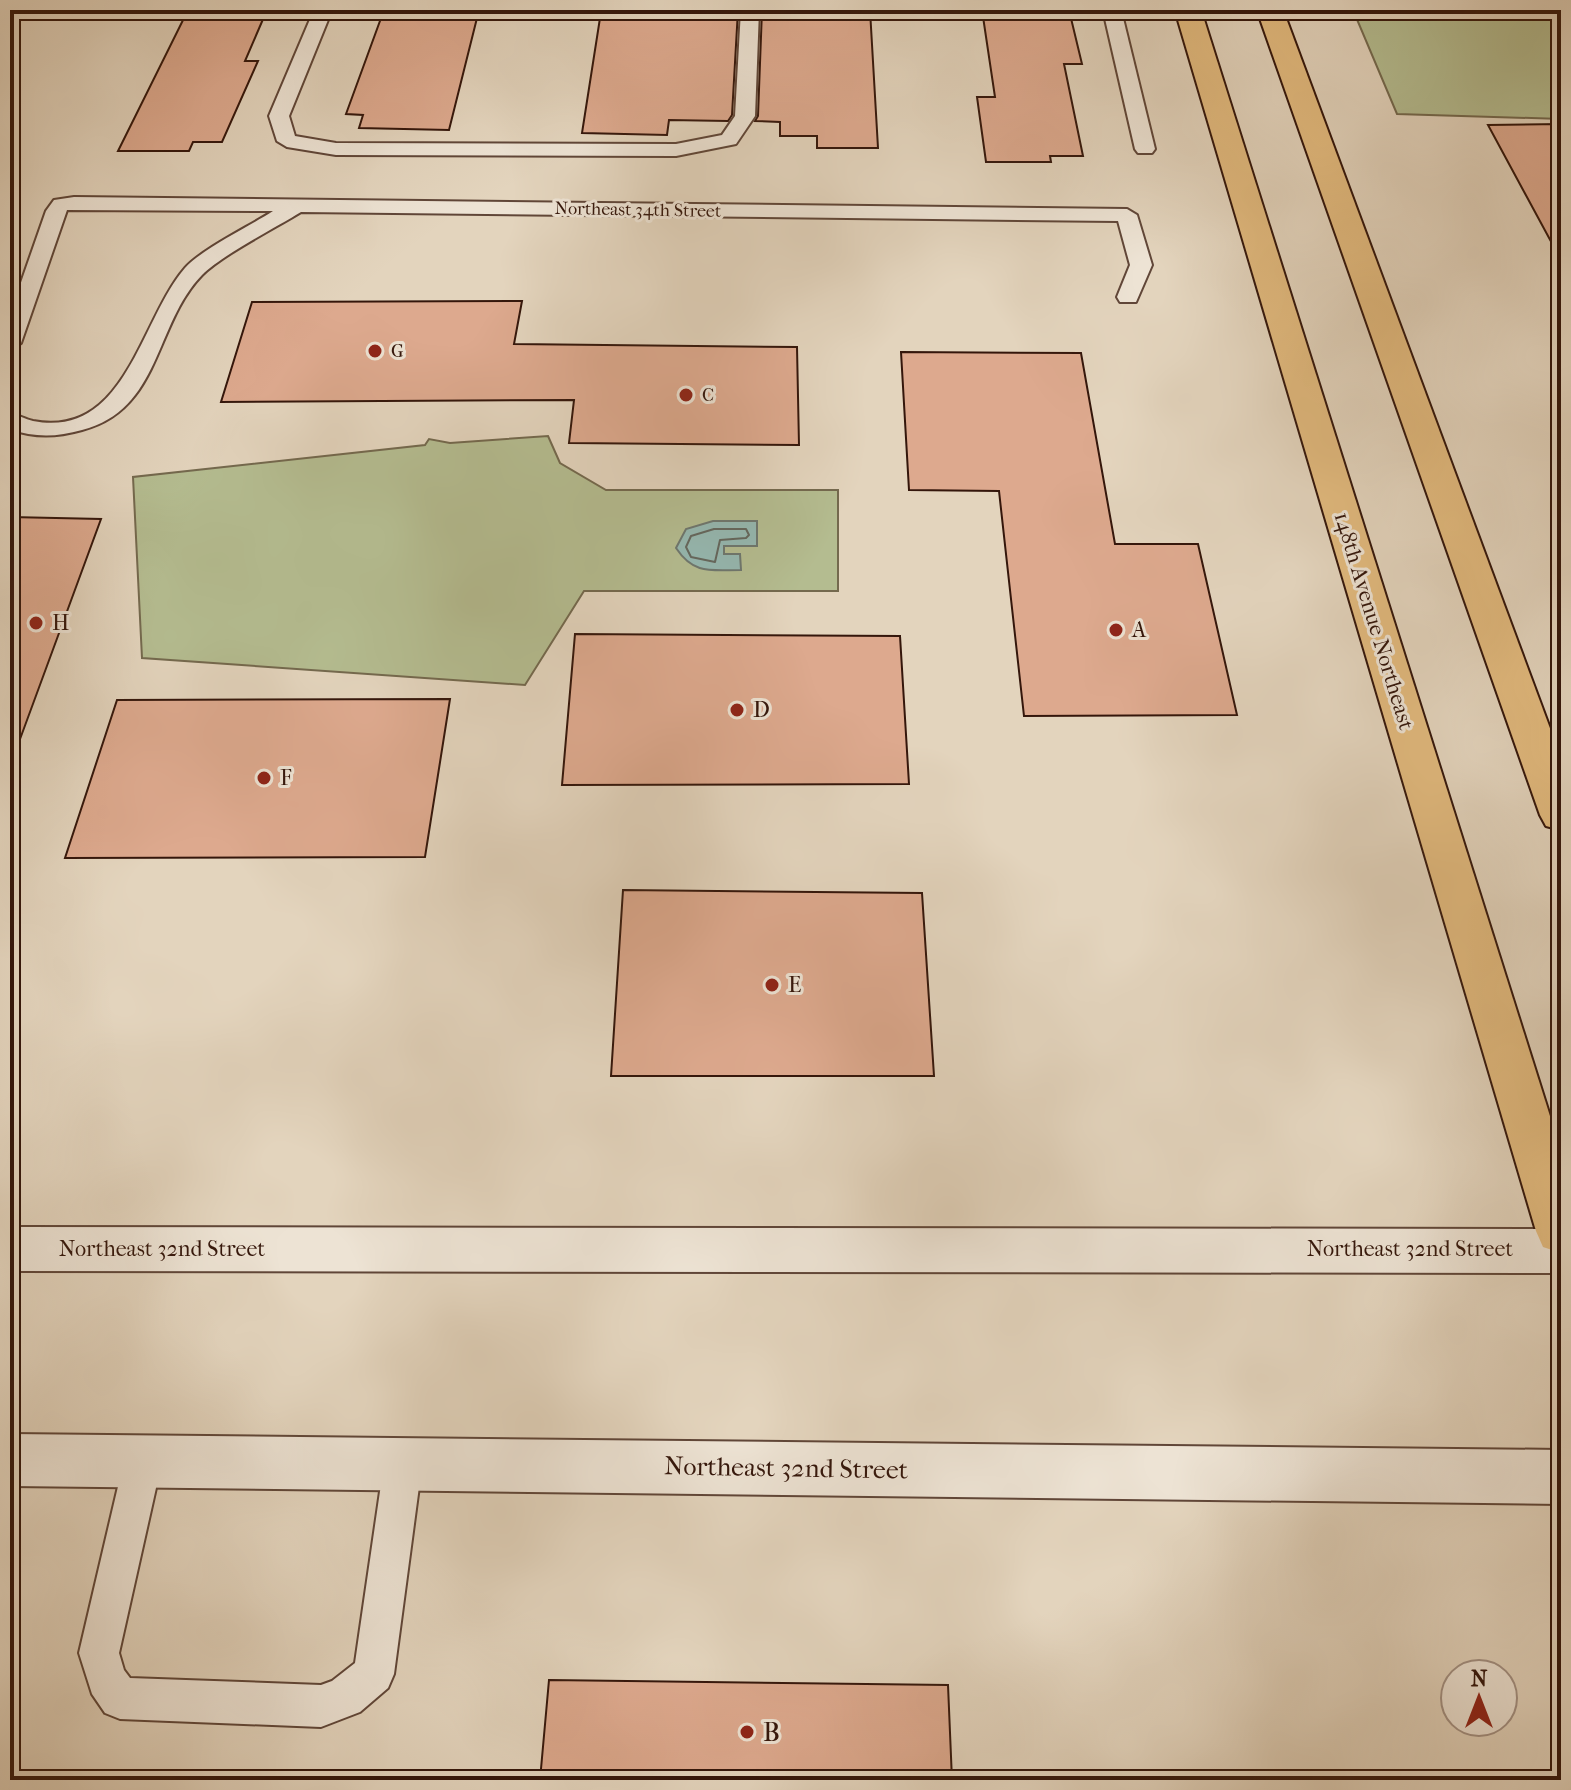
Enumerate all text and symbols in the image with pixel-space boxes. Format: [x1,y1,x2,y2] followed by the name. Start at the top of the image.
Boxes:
[555,198,722,222] street label: Northeast 34th Street
[391,341,404,362] place label: G
[366,342,384,360] marker: G
[702,385,714,406] place label: C
[677,386,695,404] marker: C
[1328,509,1420,733] street label: 148th Avenue Northeast
[52,610,69,636] place label: H
[27,614,45,632] marker: H
[1131,617,1147,643] place label: A
[1107,621,1125,639] marker: A
[753,697,770,723] place label: D
[728,701,746,719] marker: D
[280,765,292,791] place label: F
[255,769,273,787] marker: F
[788,972,801,998] place label: E
[763,976,781,994] marker: E
[59,1236,265,1262] street label: Northeast 32nd Street
[1307,1236,1513,1262] street label: Northeast 32nd Street
[664,1450,909,1486] street label: Northeast 32nd Street
[1439,1658,1519,1738] north arrow
[1471,1666,1488,1692] text: N
[763,1717,780,1748] place label: B
[738,1723,756,1741] marker: B

